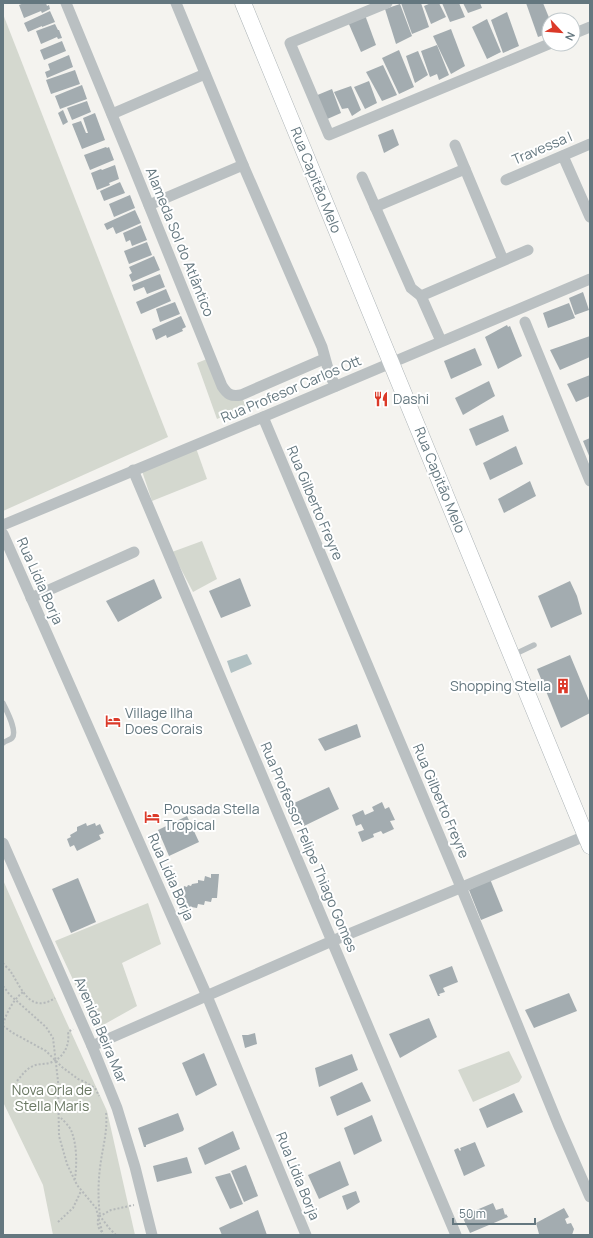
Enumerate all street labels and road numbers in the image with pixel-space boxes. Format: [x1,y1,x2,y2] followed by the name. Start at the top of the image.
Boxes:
[286,124,346,236] street label: Rua Capitão Melo
[509,126,575,169] street label: Travessa I
[142,164,219,319] street label: Alameda Sol do Atlântico
[218,350,364,427] street label: Rua Profesor Carlos Ott
[410,424,470,536] street label: Rua Capitão Melo
[283,443,348,563] street label: Rua Gilberto Freyre
[13,534,68,627] street label: Rua Lídia Borja
[256,739,362,955] street label: Rua Professor Felipe Thiago Gomes
[409,741,474,861] street label: Rua Gilberto Freyre
[144,830,199,923] street label: Rua Lídia Borja
[71,974,132,1086] street label: Avenida Beira Mar
[272,1129,325,1223] street label: Rua Lídia Borja

